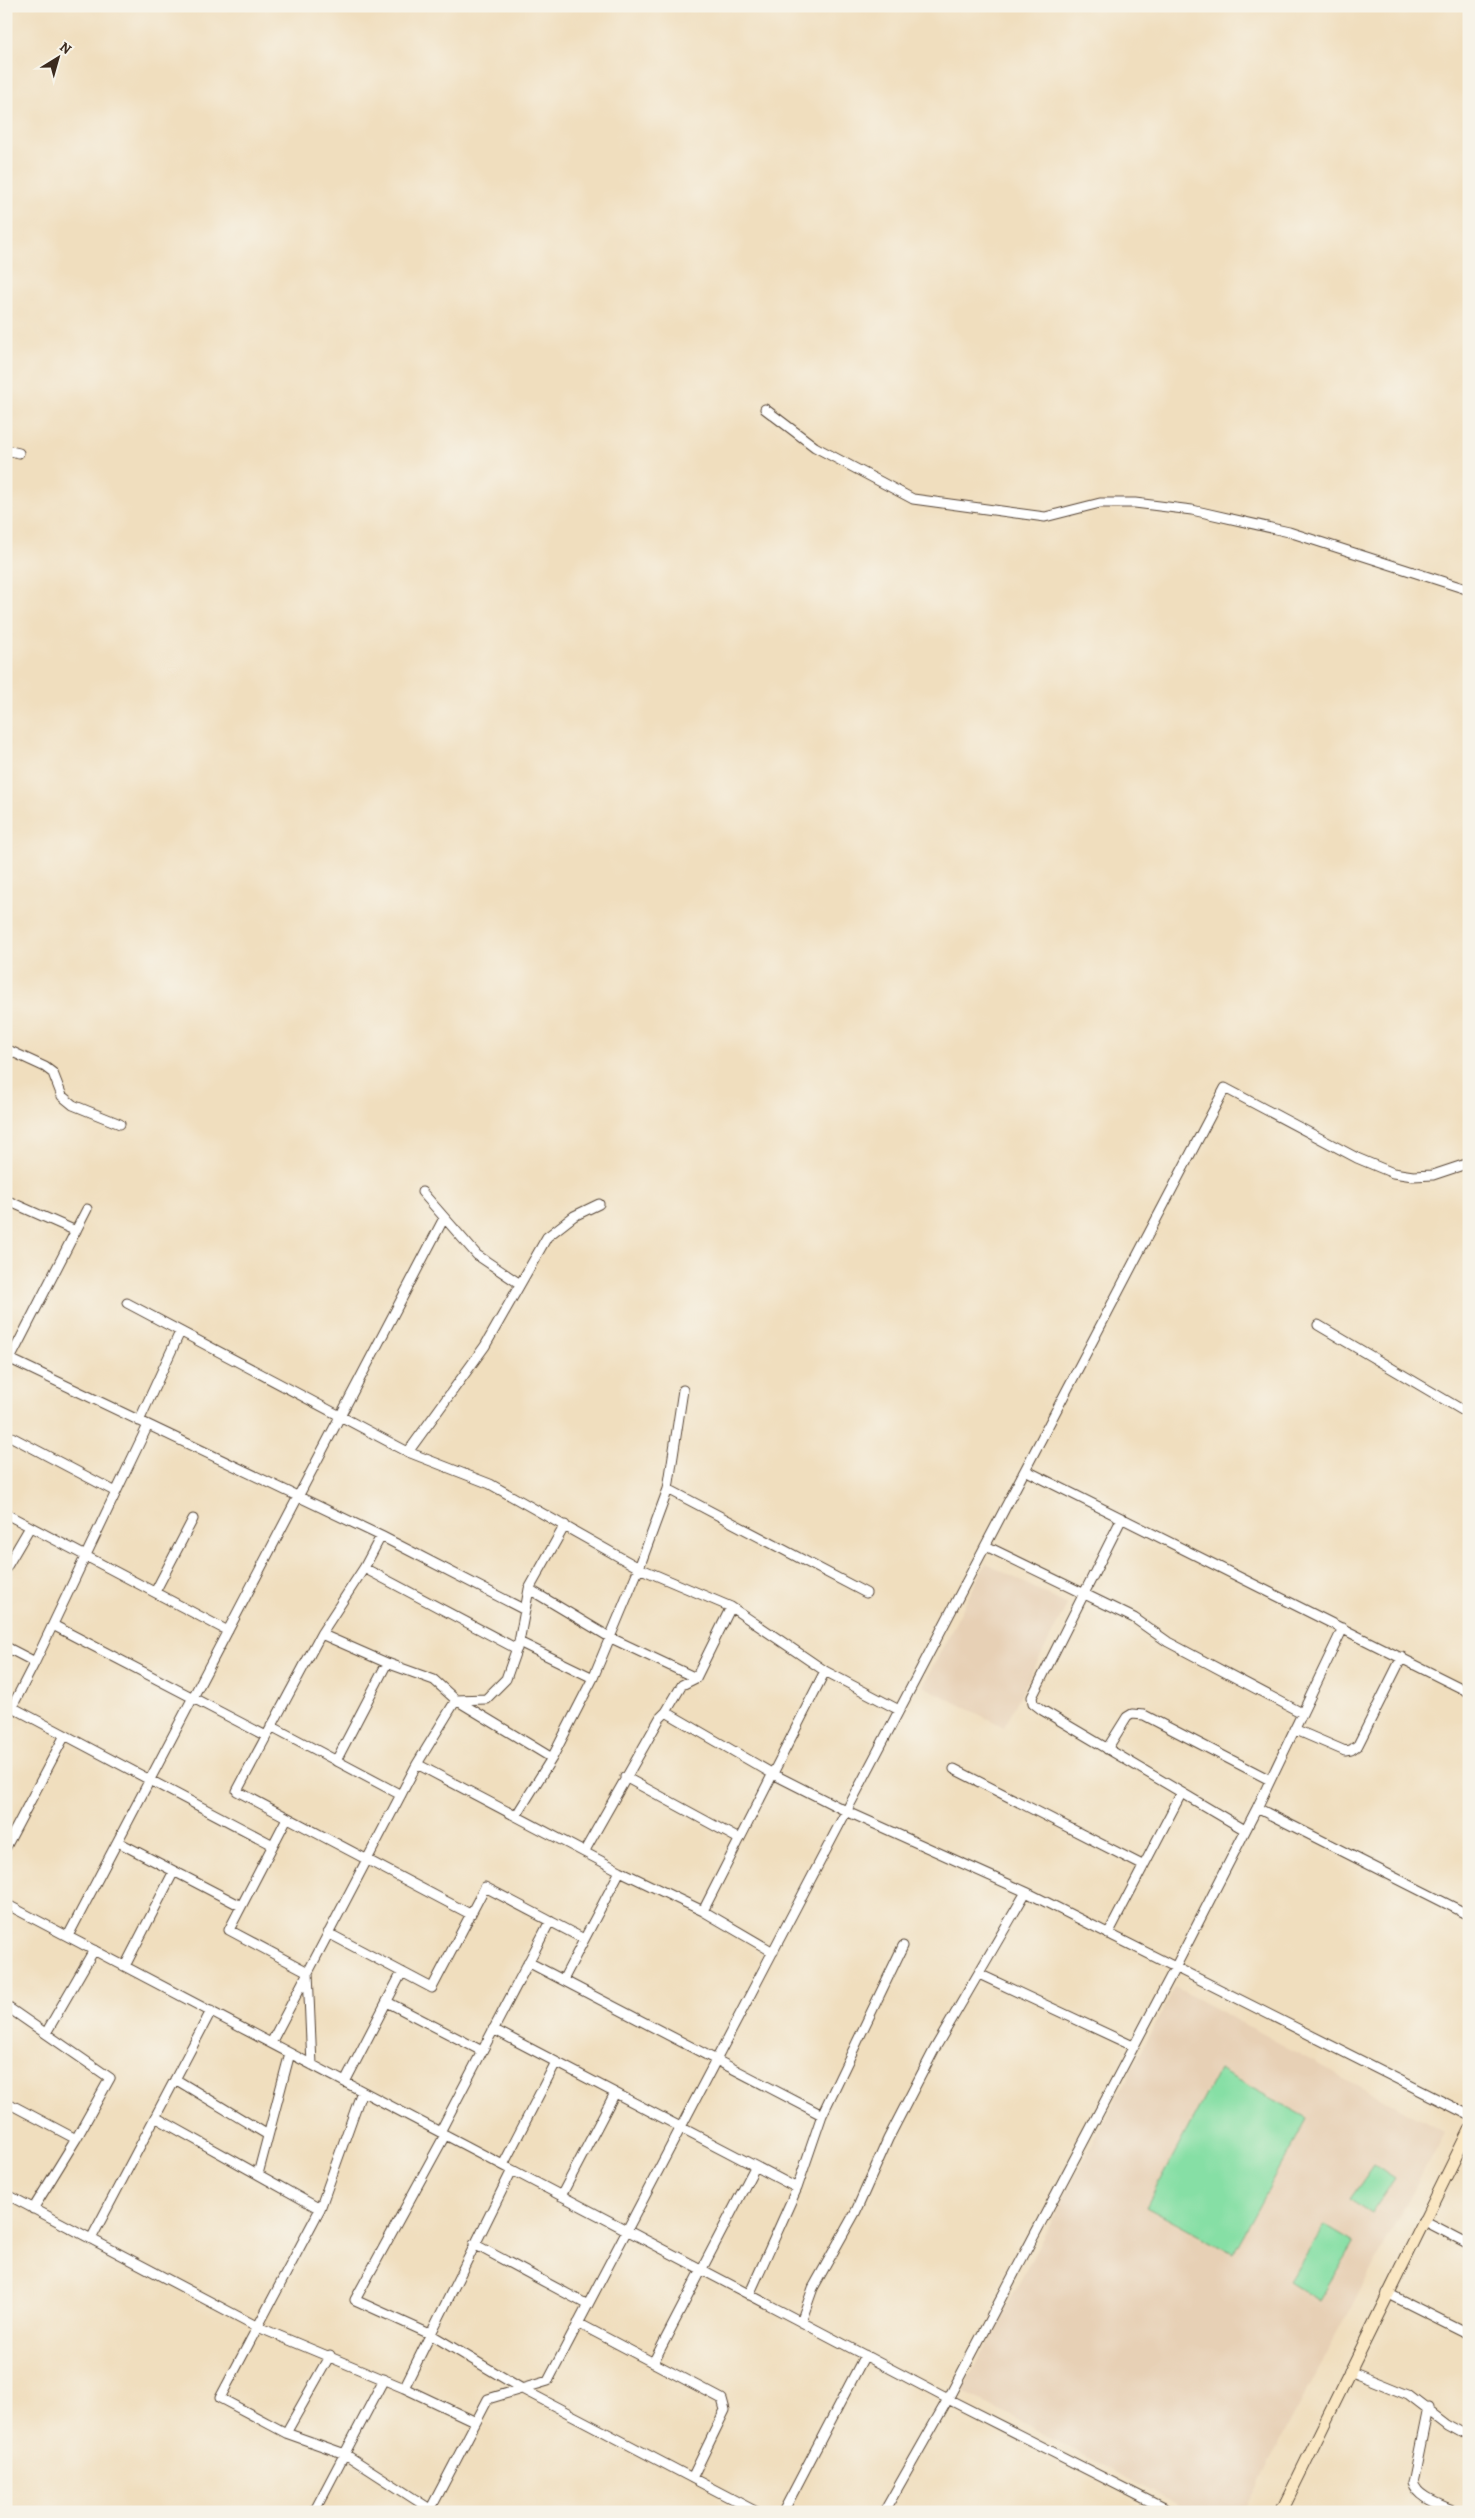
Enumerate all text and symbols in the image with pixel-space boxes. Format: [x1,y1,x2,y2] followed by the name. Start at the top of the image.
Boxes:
[32,32,82,82] north arrow
[56,37,75,59] text: N

